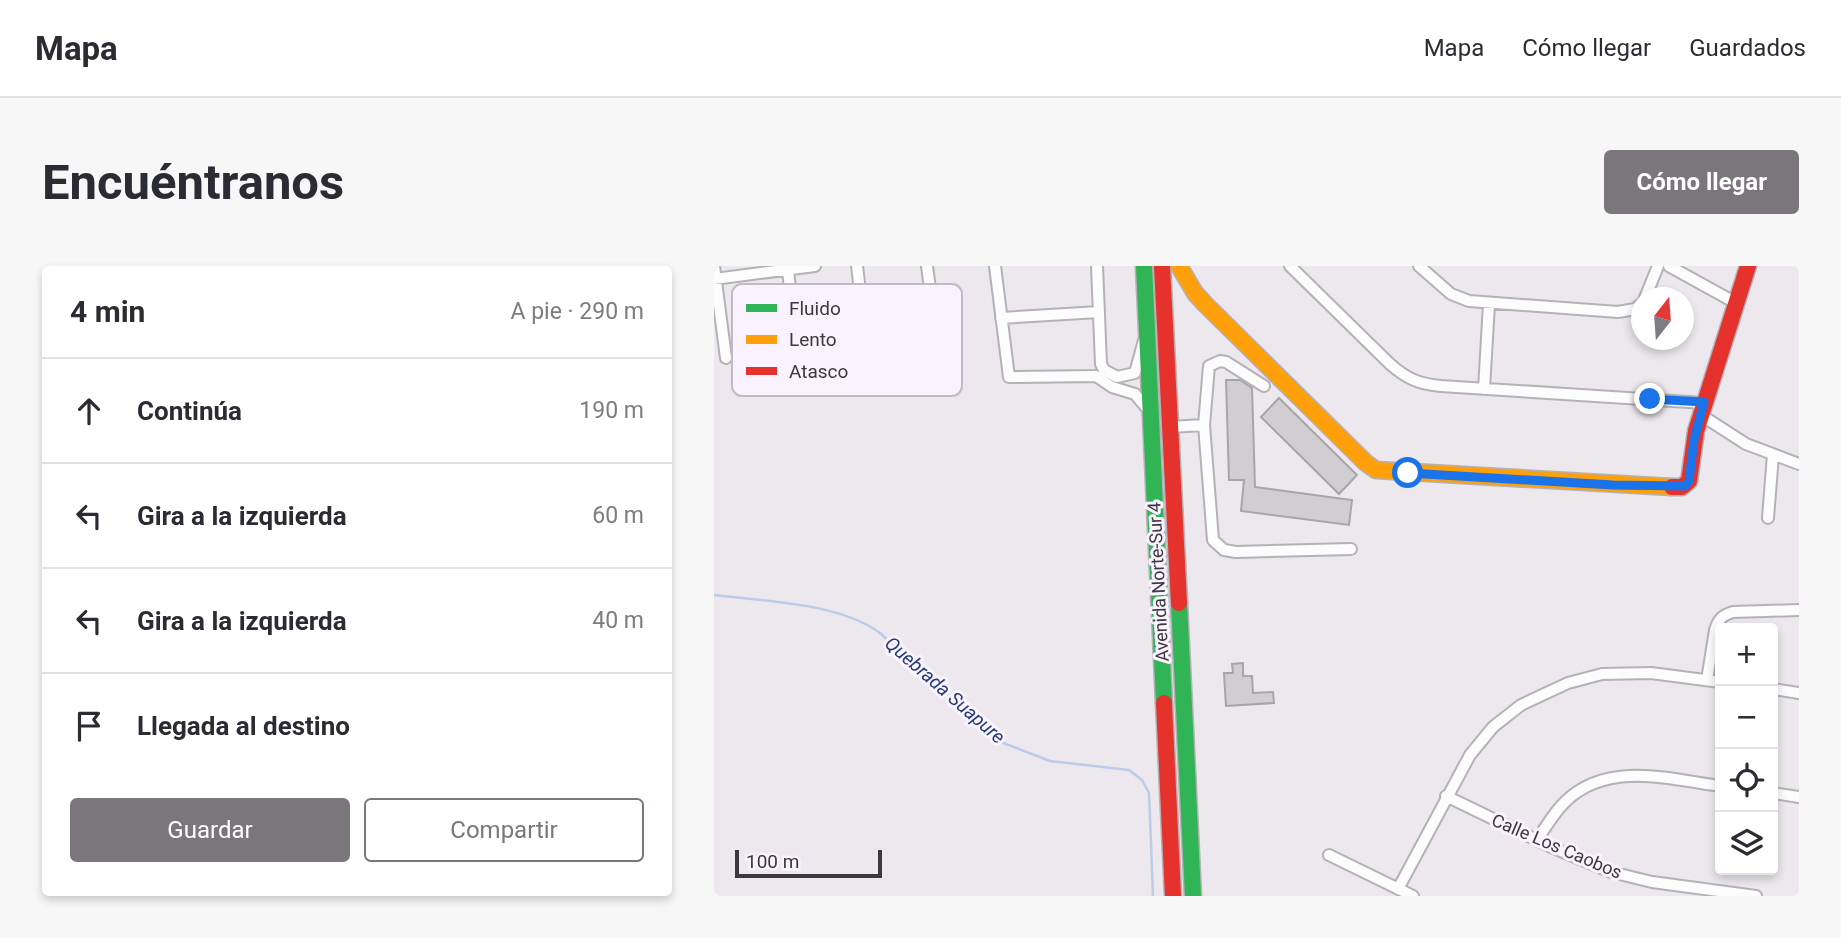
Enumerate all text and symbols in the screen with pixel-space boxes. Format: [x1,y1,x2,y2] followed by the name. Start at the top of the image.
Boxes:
[35,29,118,68] text: Mapa
[1424,34,1484,62] text: Mapa
[1522,34,1651,62] text: Cómo llegar
[1689,34,1806,62] text: Guardados
[1604,150,1799,214] button: Cómo llegar
[42,154,344,211] text: Encuéntranos
[732,284,962,396] legend
[1631,287,1694,350] north arrow
[70,294,145,329] text: 4 min
[789,297,841,320] text: Fluido
[511,298,644,325] text: A pie · 290 m
[789,328,837,351] text: Lento
[789,360,848,383] text: Atasco
[1634,383,1665,414] route end
[70,392,108,430] icon: ahead
[137,396,242,426] text: Continúa
[579,397,644,424] text: 190 m
[1392,457,1423,488] route start
[70,497,108,535] icon: left
[137,501,347,531] text: Gira a la izquierda
[592,502,644,529] text: 60 m
[1143,502,1173,662] street label: Avenida Norte-Sur 4
[70,602,108,640] icon: left
[137,606,347,636] text: Gira a la izquierda
[592,607,644,634] text: 40 m
[1715,623,1778,875] map controls
[1715,623,1778,686] button: +
[880,632,1010,749] water label: Quebrada Suapure
[1715,686,1778,749] button: −
[70,707,108,745] icon: arrive
[137,711,350,741] text: Llegada al destino
[1715,749,1778,812] button: locate
[70,798,350,862] button: Guardar
[364,798,644,862] button: Compartir
[1489,809,1625,883] street label: Calle Los Caobos
[1715,812,1778,875] button: layers
[735,847,882,879] scale bar
[746,850,799,873] text: 100 m

